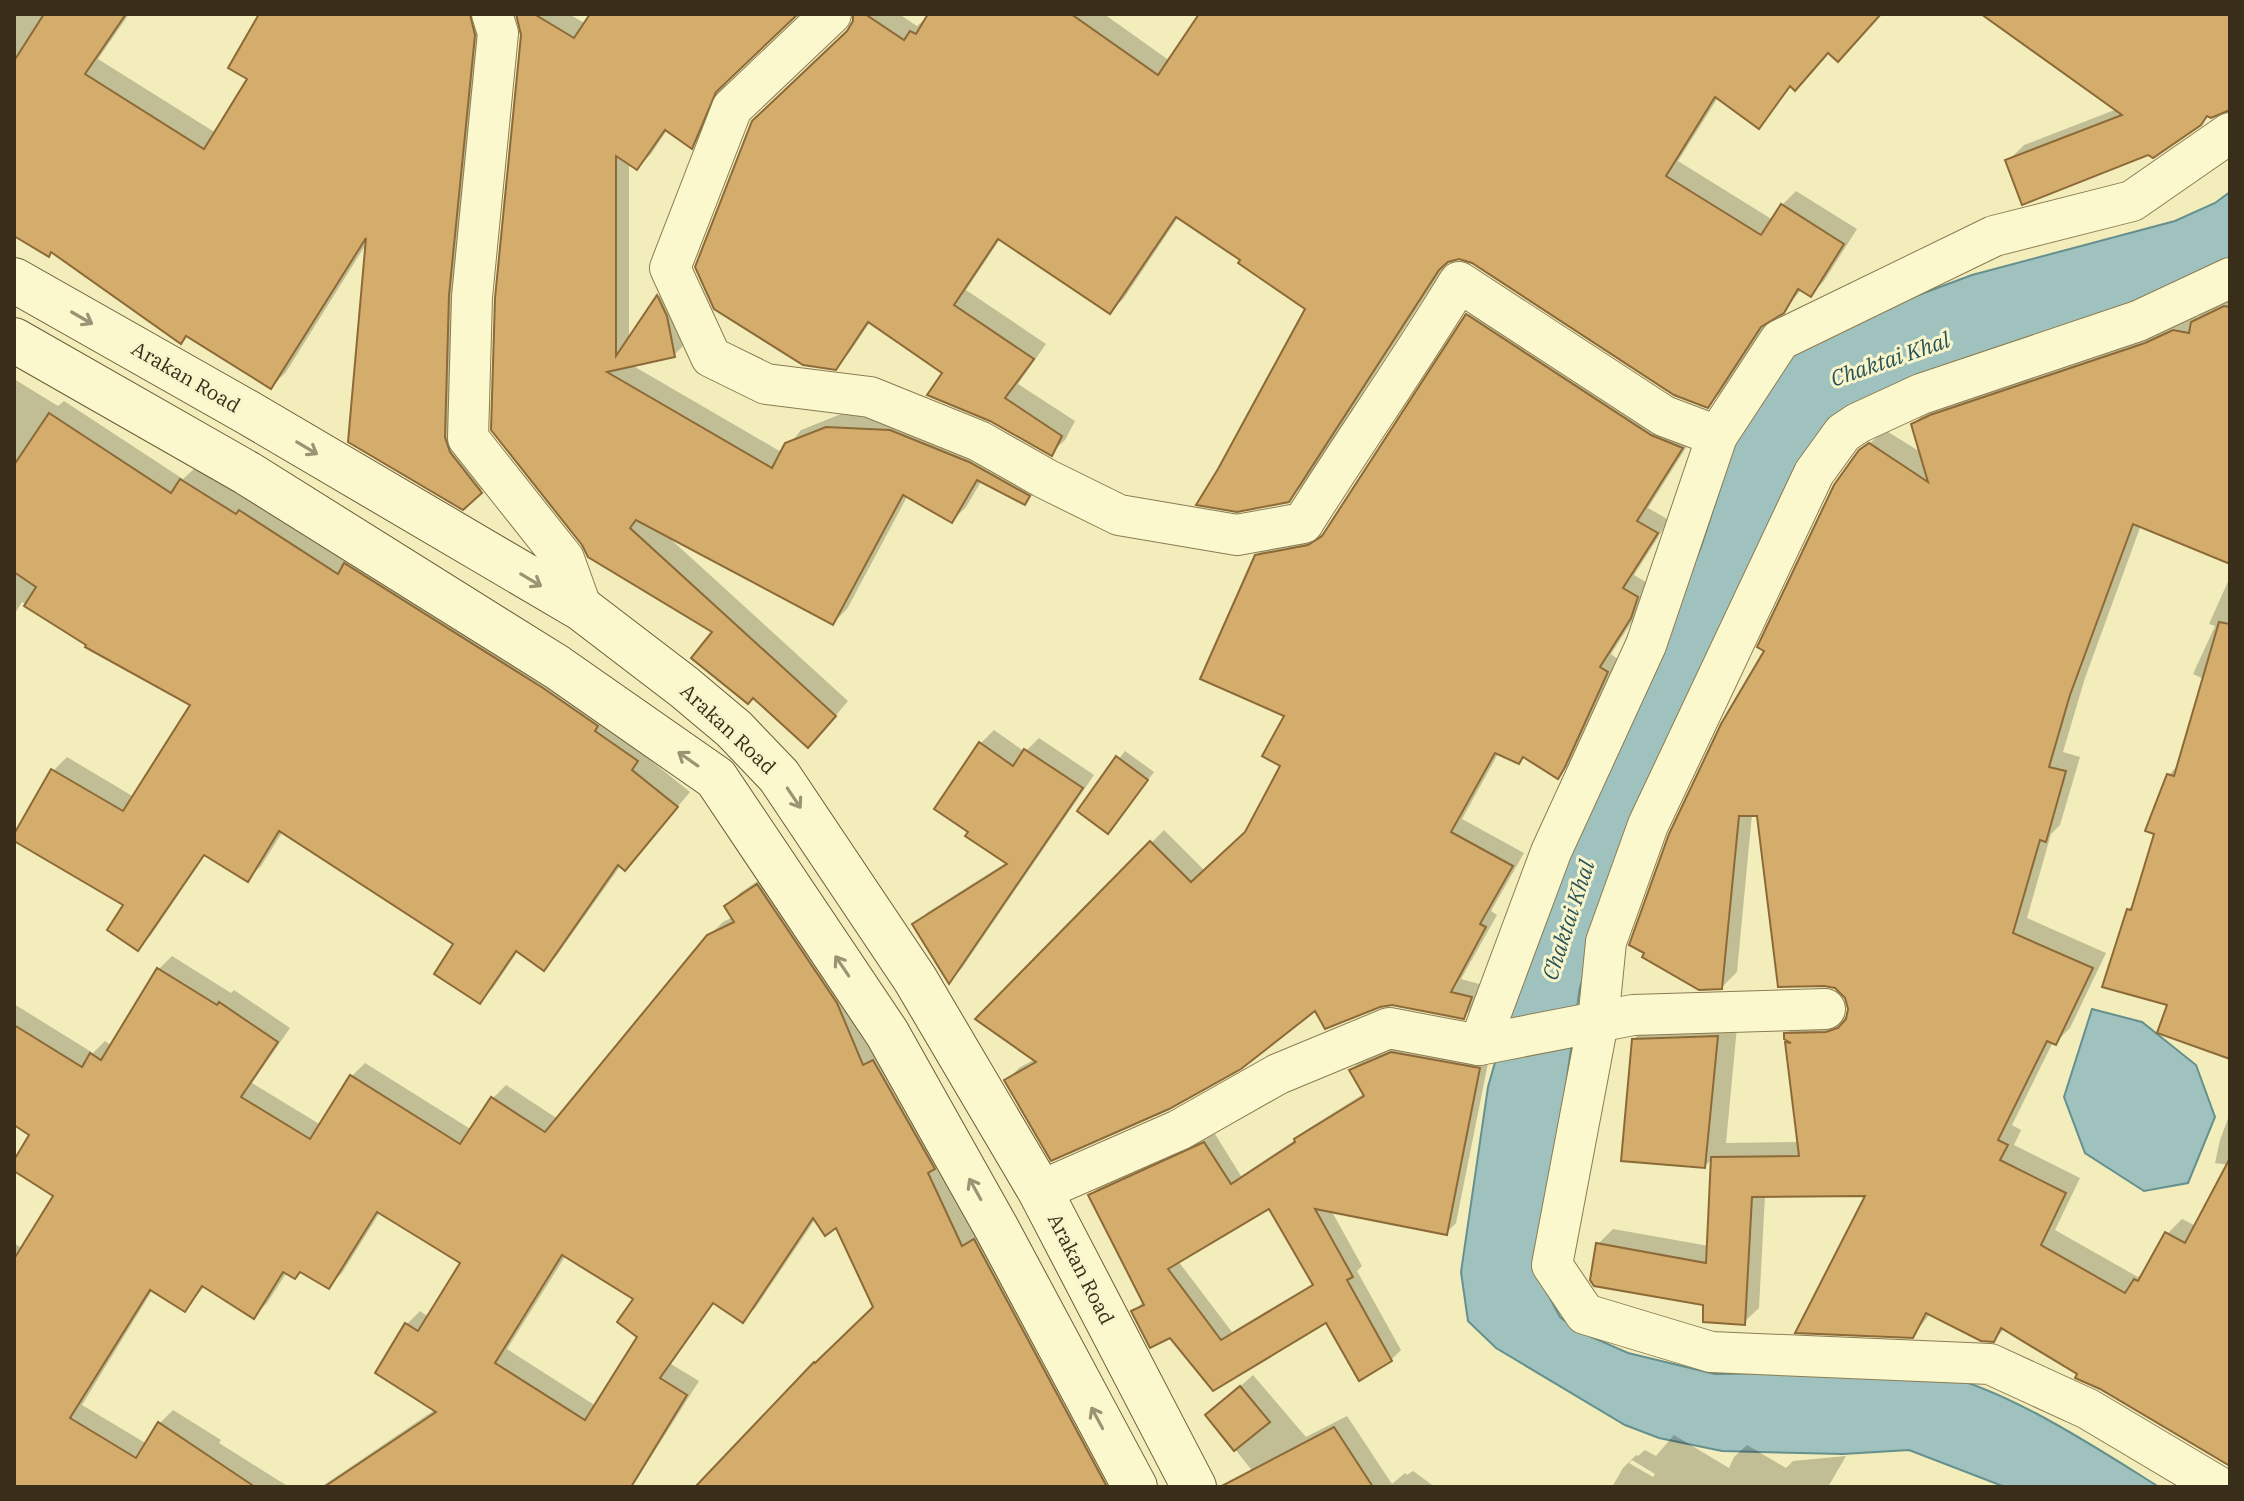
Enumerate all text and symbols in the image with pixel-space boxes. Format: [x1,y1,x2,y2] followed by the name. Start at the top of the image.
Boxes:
[70,311,93,327] one-way arrow
[1826,324,1954,392] water label: Chaktai Khal
[127,335,245,419] street label: Arakan Road
[295,441,319,456] one-way arrow
[519,573,543,588] one-way arrow
[675,677,782,780] street label: Arakan Road
[677,751,699,767] one-way arrow
[786,787,802,809] one-way arrow
[1535,855,1601,983] water label: Chaktai Khal
[833,955,849,978] one-way arrow
[966,1178,982,1202] one-way arrow
[1042,1209,1121,1329] street label: Arakan Road
[1089,1407,1105,1431] one-way arrow

